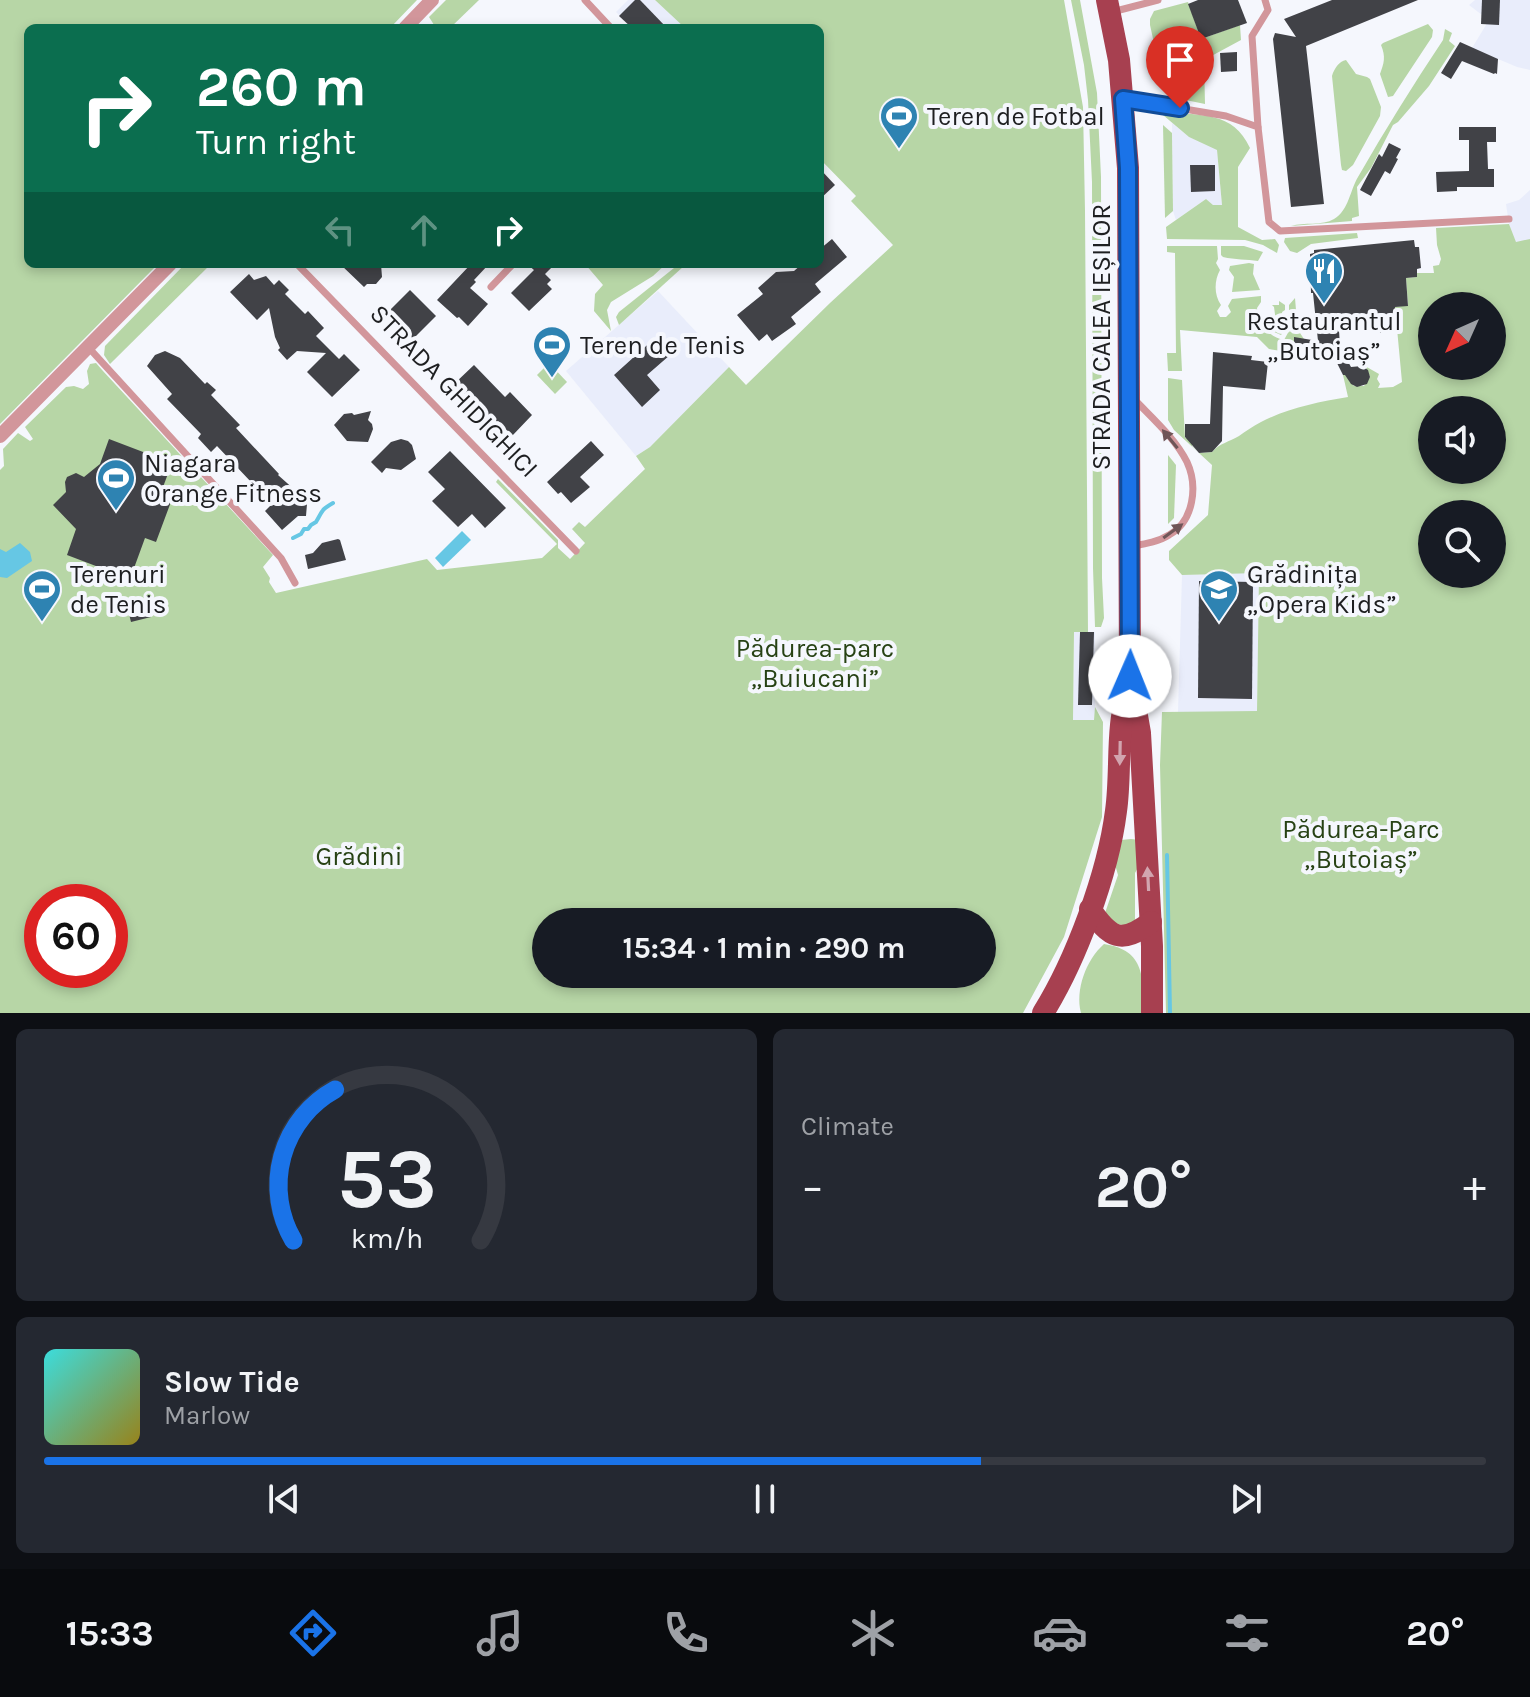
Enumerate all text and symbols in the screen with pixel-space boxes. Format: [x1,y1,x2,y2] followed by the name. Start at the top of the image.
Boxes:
[1146,26,1214,108] pin
[1158,38,1202,82] icon: arrive
[196,54,367,119] text: 260 m
[64,56,168,160] icon: right
[878,95,920,150] sports icon: Teren de Fotbal
[927,101,1105,132] place label: Teren de Fotbal
[196,121,356,163] text: Turn right
[1086,204,1117,470] street label: STRADA CALEA IEȘILOR
[318,208,362,252] icon: left
[402,208,446,252] icon: ahead
[486,208,530,252] icon: right
[1303,250,1345,305] restaurant icon: Restaurantul „Butoiaș”
[1418,292,1506,380] north arrow
[1418,292,1506,588] map controls
[364,298,544,484] street label: STRADA GHIDIGHICI
[1247,306,1401,367] place label: Restaurantul „Butoiaș”
[531,324,573,379] sports icon: Teren de Tenis
[580,330,745,361] place label: Teren de Tenis
[1418,396,1506,484] button: sound
[1162,429,1179,449] one-way arrow
[144,448,322,509] place label: Niagara Orange Fitness
[95,457,137,512] sports icon: Niagara Orange Fitness
[1418,500,1506,588] button: search
[1162,524,1183,539] one-way arrow
[70,559,166,620] place label: Terenuri de Tenis
[1247,559,1397,620] place label: Grădinița „Opera Kids”
[21,568,63,623] sports icon: Terenuri de Tenis
[1198,568,1240,623] school or university icon: Grădinița „Opera Kids”
[736,633,894,694] park label: Pădurea-parc „Buiucani”
[1088,634,1172,718] position arrow
[1114,741,1126,766] one-way arrow
[1282,814,1440,875] park label: Pădurea-Parc „Butoiaș”
[315,841,403,872] park label: Grădini
[1142,866,1155,891] one-way arrow
[24,884,128,988] speed limit sign: 60
[623,930,905,966] text: 15:34 · 1 min · 290 m
[801,1111,894,1142] text: Climate
[336,1131,437,1228] text: 53
[1095,1152,1192,1222] text: 20°
[801,1161,824,1212] text: −
[1463,1161,1486,1212] text: +
[350,1222,423,1255] text: km/h
[164,1364,300,1400] text: Slow Tide
[164,1400,250,1431] text: Marlow
[262,1477,306,1521] icon: previous
[743,1477,787,1521] icon: pause
[1224,1477,1268,1521] icon: next
[285,1605,341,1661] icon: directions
[472,1605,528,1661] icon: music
[658,1605,714,1661] icon: phone
[845,1605,901,1661] icon: climate
[1032,1605,1088,1661] icon: car
[1219,1605,1275,1661] icon: filters
[65,1612,154,1654] text: 15:33
[1406,1612,1465,1654] text: 20°

